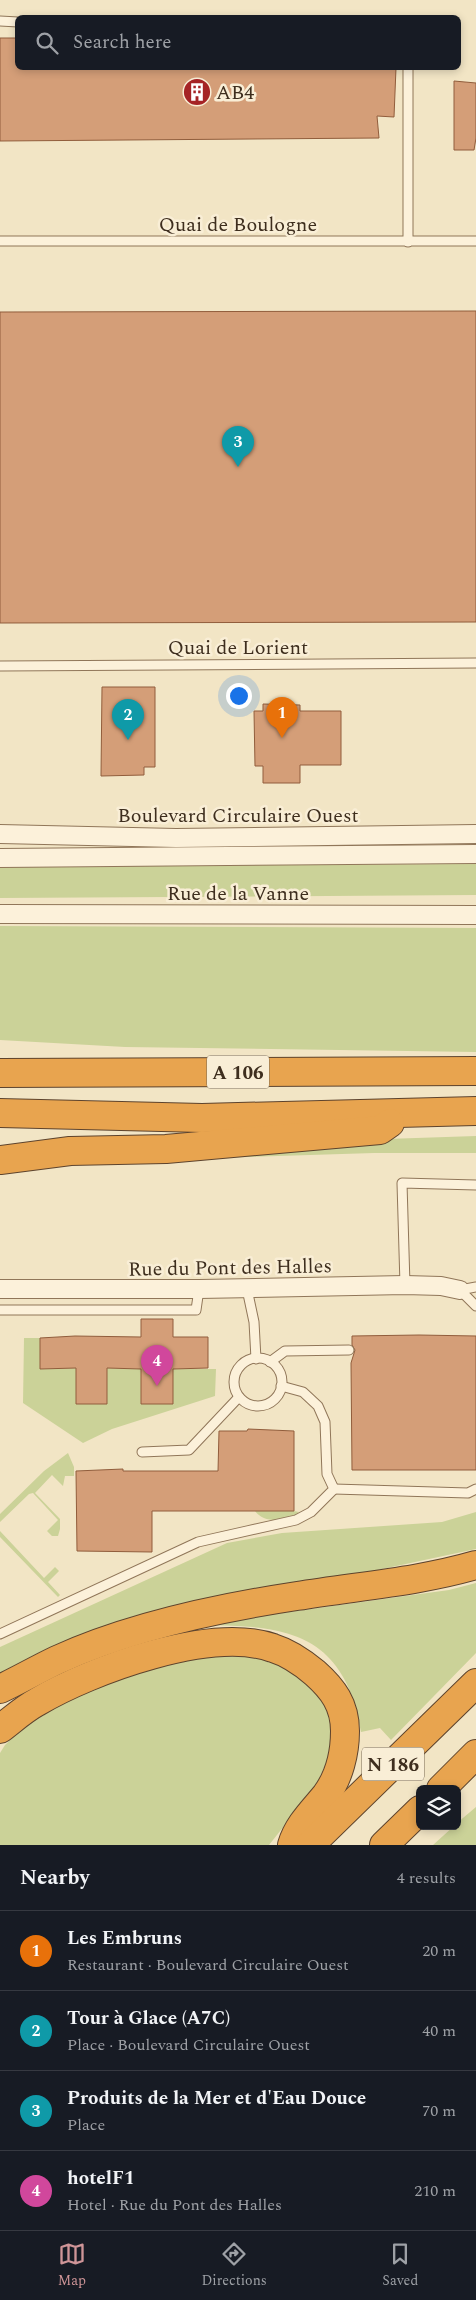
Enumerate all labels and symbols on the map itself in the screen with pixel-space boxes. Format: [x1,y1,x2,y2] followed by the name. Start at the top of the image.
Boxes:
[182,77,212,107] building icon: AB4
[216,78,254,108] place label: AB4
[159,210,317,240] street label: Quai de Boulogne
[222,426,254,467] pin: 3
[168,633,308,663] street label: Quai de Lorient
[226,683,252,709] your location
[266,697,298,738] pin: 1
[112,699,144,740] pin: 2
[117,801,359,831] street label: Boulevard Circulaire Ouest
[167,879,309,909] street label: Rue de la Vanne
[207,1056,269,1088] road number: A 106
[128,1251,332,1285] street label: Rue du Pont des Halles
[141,1345,173,1386] pin: 4
[362,1748,424,1780] road number: N 186

